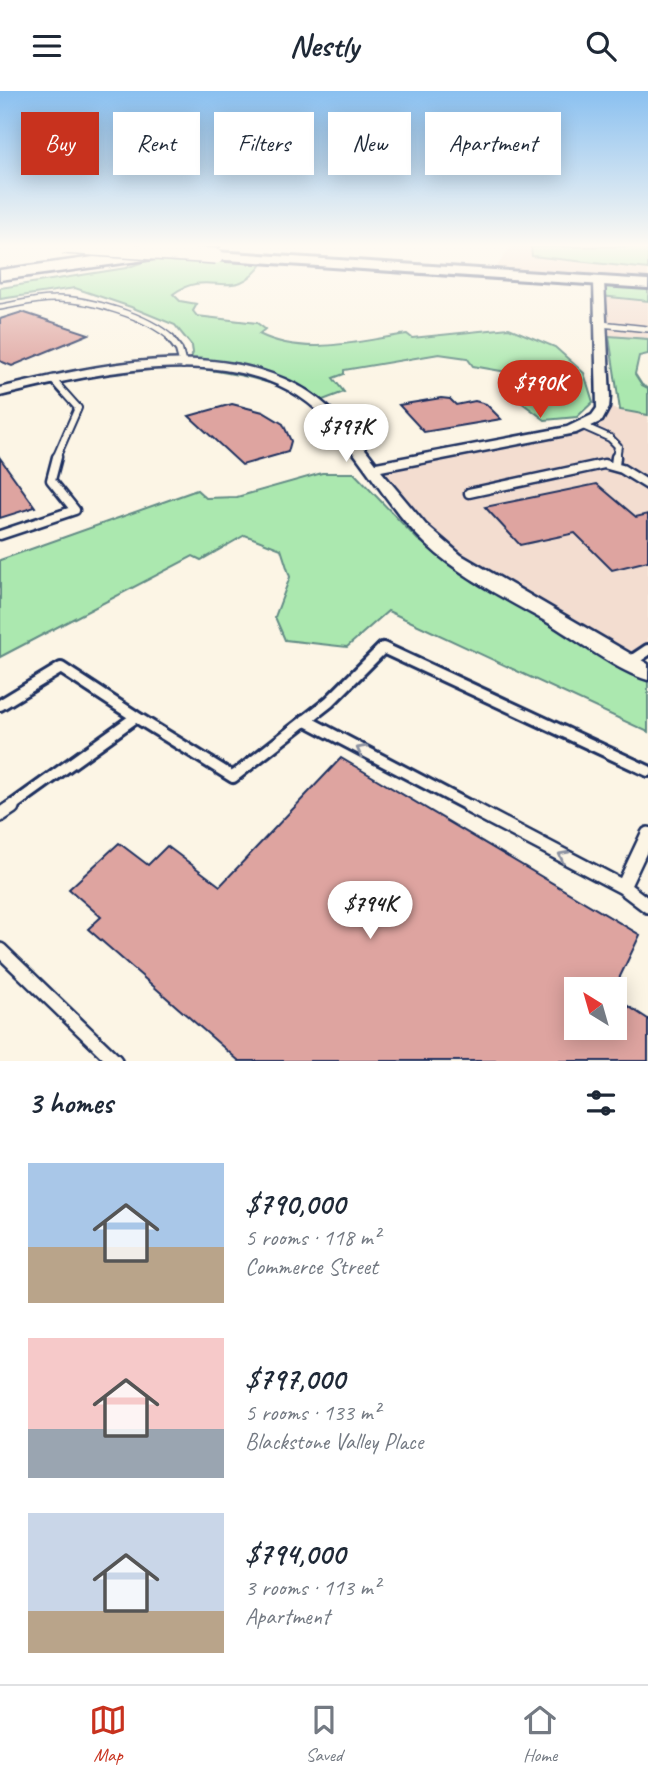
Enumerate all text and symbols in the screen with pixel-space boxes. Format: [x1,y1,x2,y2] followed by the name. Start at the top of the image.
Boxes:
[289,25,359,66] text: Nestly
[28,27,66,65] icon: menu
[582,27,620,65] icon: search
[21,112,99,175] chip: Buy
[113,112,200,175] chip: Rent
[214,112,314,175] chip: Filters
[328,112,411,175] chip: New
[425,112,561,175] chip: Apartment
[491,361,589,420] pin: $790K
[514,368,566,397] text: $790K
[297,405,395,464] pin: $797K
[320,412,372,441] text: $797K
[356,744,369,758] one-way arrow
[558,850,570,864] one-way arrow
[321,881,419,941] pin: $794K
[344,889,396,918] text: $794K
[564,977,626,1039] north arrow
[564,977,627,1040] map controls
[28,1084,113,1122] text: 3 homes
[582,1084,620,1122] icon: filters
[245,1185,345,1223] text: $790,000
[84,1191,168,1275] icon: home
[245,1223,380,1252] text: 5 rooms · 118 m²
[245,1252,378,1281] text: Commerce Street
[245,1360,345,1398] text: $797,000
[84,1366,168,1450] icon: home
[245,1398,380,1427] text: 5 rooms · 133 m²
[245,1427,423,1456] text: Blackstone Valley Place
[245,1535,345,1573] text: $794,000
[84,1541,168,1625] icon: home
[245,1573,380,1602] text: 3 rooms · 113 m²
[245,1602,330,1631] text: Apartment
[89,1701,127,1767] tab: Map
[305,1701,343,1767] tab: Saved
[521,1701,559,1767] tab: Home

